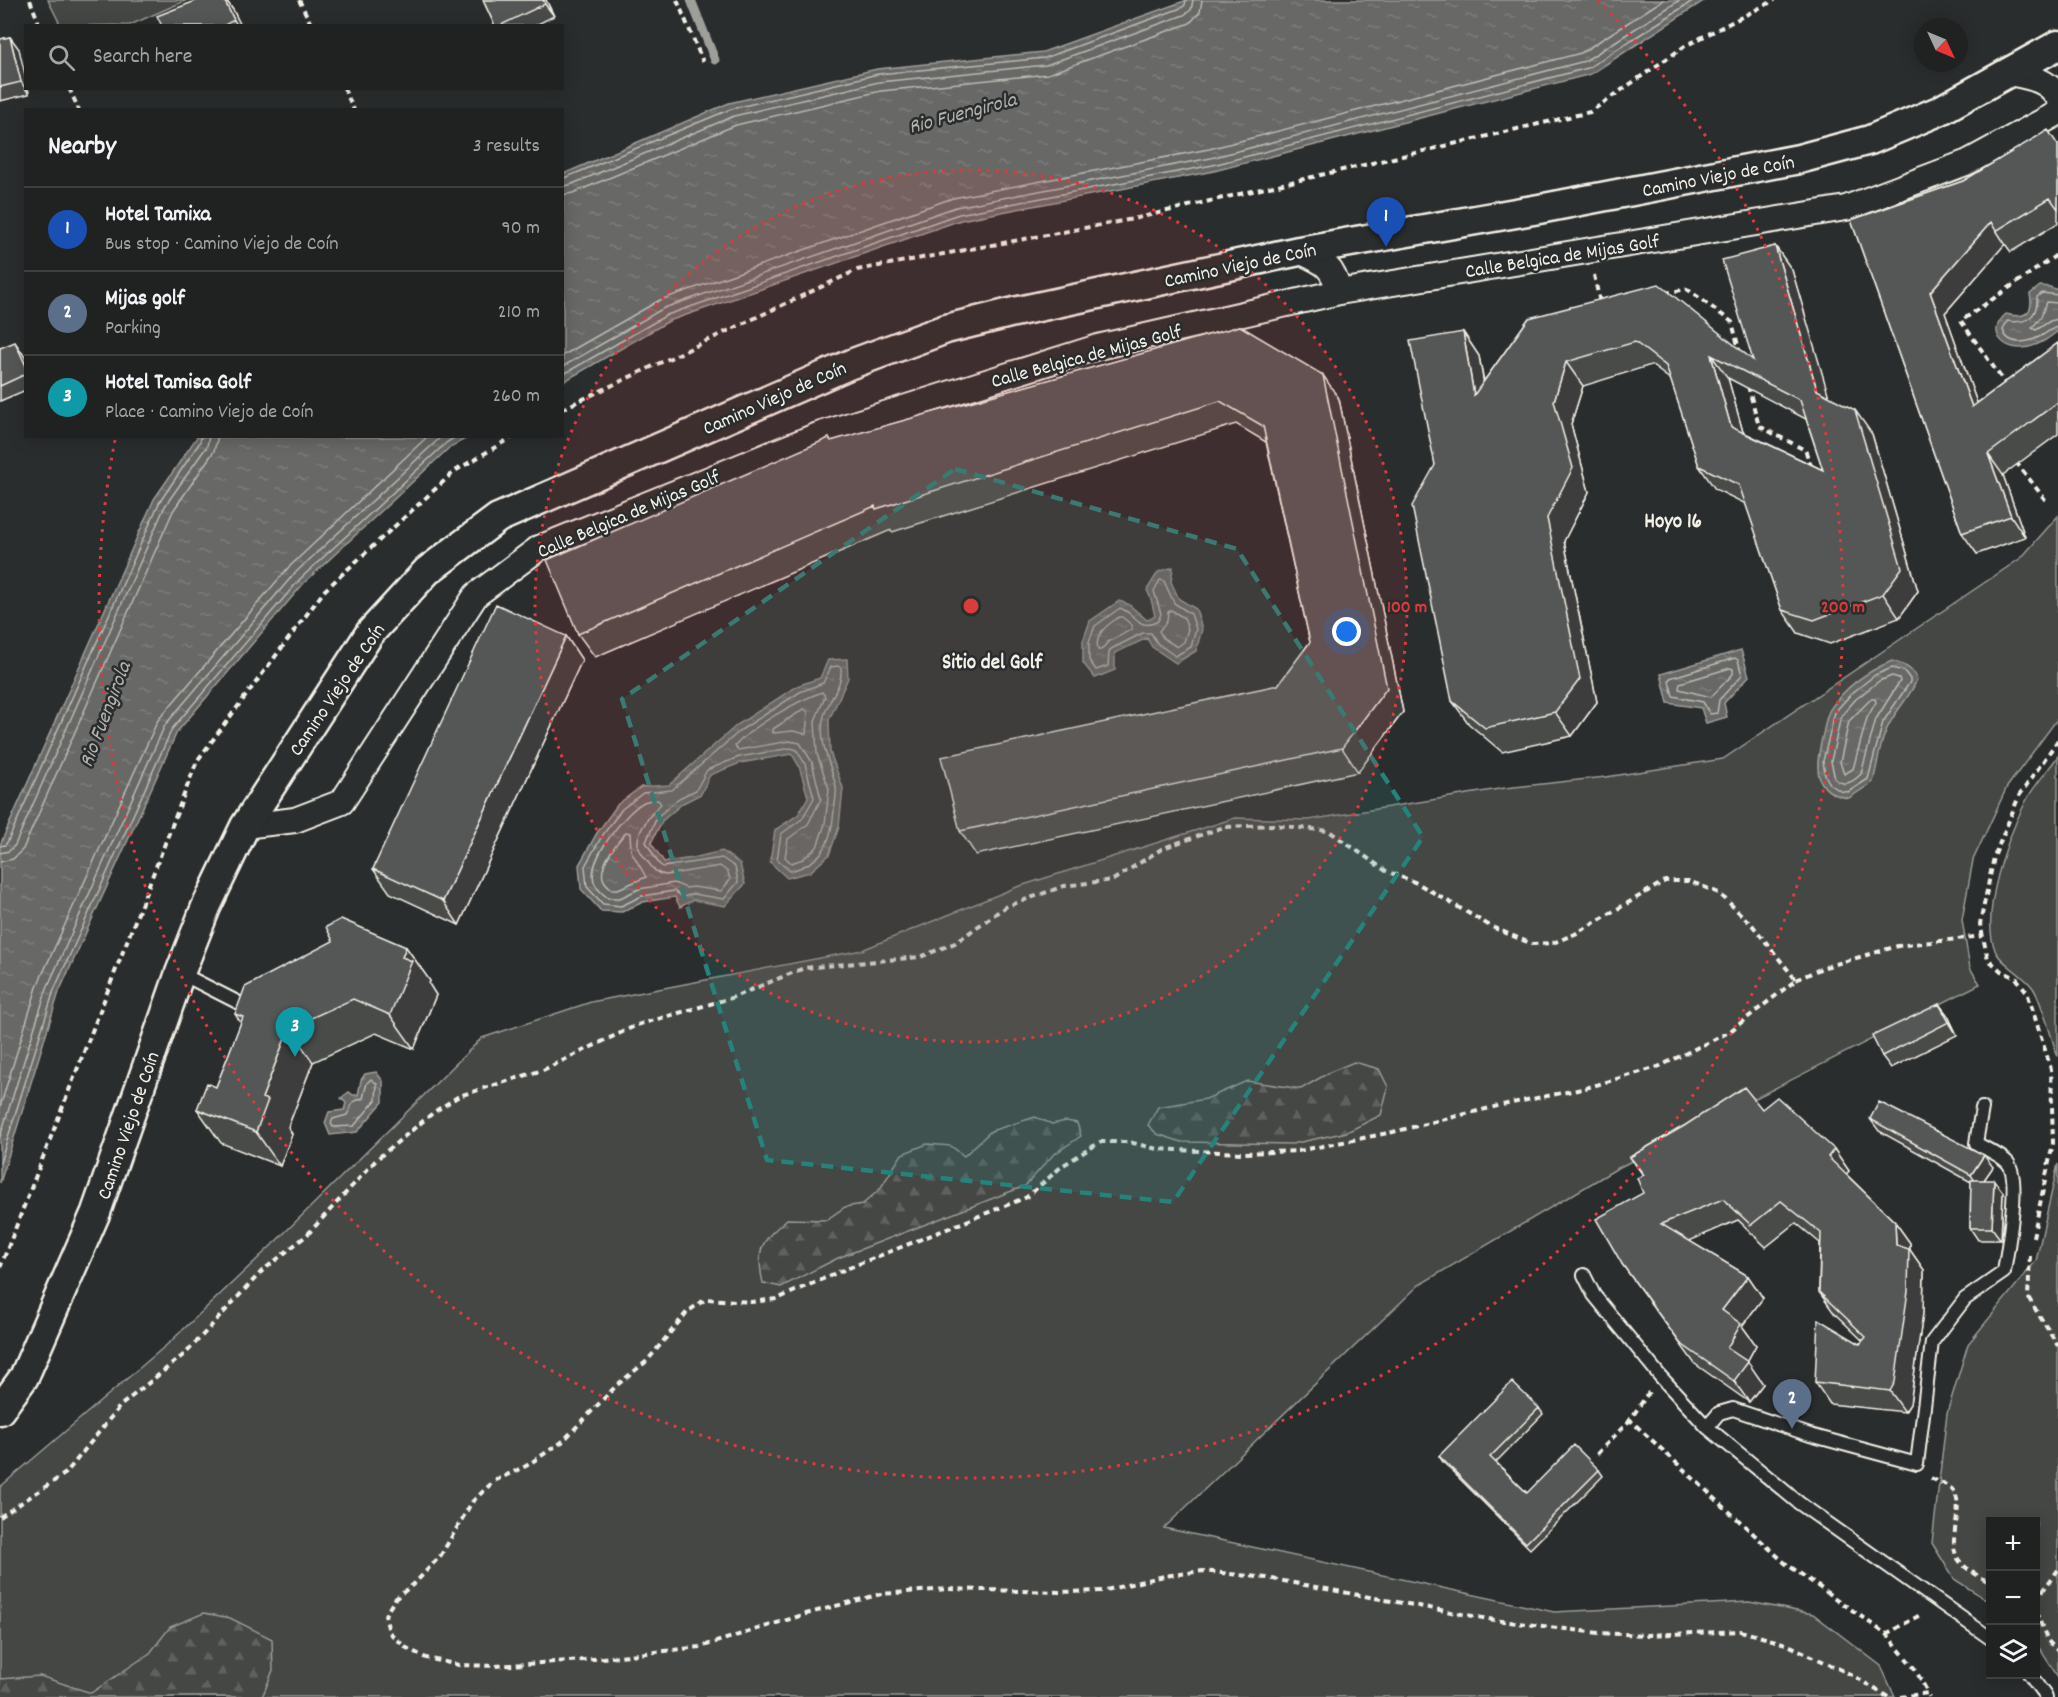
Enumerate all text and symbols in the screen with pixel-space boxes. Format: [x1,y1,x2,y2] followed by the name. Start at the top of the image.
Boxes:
[1914,18,1968,72] north arrow
[24,24,564,90] search box
[45,41,78,74] icon: search
[93,42,192,73] text: Search here
[905,86,1021,144] water label: Rio Fuengirola
[48,129,116,166] text: Nearby
[473,133,540,161] text: 3 results
[1640,149,1797,206] street label: Camino Viejo de Coín
[1366,198,1406,247] pin: 1
[105,200,211,231] text: Hotel Tamixa
[65,215,70,243] text: 1
[502,215,540,243] text: 90 m
[1463,229,1662,287] street label: Calle Belgica de Mijas Golf
[105,231,338,259] text: Bus stop · Camino Viejo de Coín
[1162,237,1319,297] street label: Camino Viejo de Coín
[105,284,185,315] text: Mijas golf
[63,299,72,327] text: 2
[498,299,540,327] text: 210 m
[105,315,161,343] text: Parking
[988,319,1186,397] street label: Calle Belgica de Mijas Golf
[699,356,852,444] street label: Camino Viejo de Coín
[105,368,251,399] text: Hotel Tamisa Golf
[63,383,72,411] text: 3
[492,383,540,411] text: 260 m
[105,399,313,427] text: Place · Camino Viejo de Coín
[533,464,726,567] street label: Calle Belgica de Mijas Golf
[1644,508,1702,538] district label: Hoyo 16
[961,596,981,616] centre of rings
[1387,596,1427,621] text: 100 m
[1821,596,1865,621] text: 200 m
[1332,617,1361,646] your location
[284,619,393,763] street label: Camino Viejo de Coín
[942,649,1044,679] district label: Sitio del Golf
[73,657,141,772] water label: Rio Fuengirola
[276,1008,314,1057] pin: 3
[91,1048,168,1204] street label: Camino Viejo de Coín
[1772,1380,1812,1429] pin: 2
[1986,1517,2040,1679] map controls
[1986,1517,2040,1571] button: +
[1986,1571,2040,1625] button: −
[1986,1625,2040,1679] button: layers

